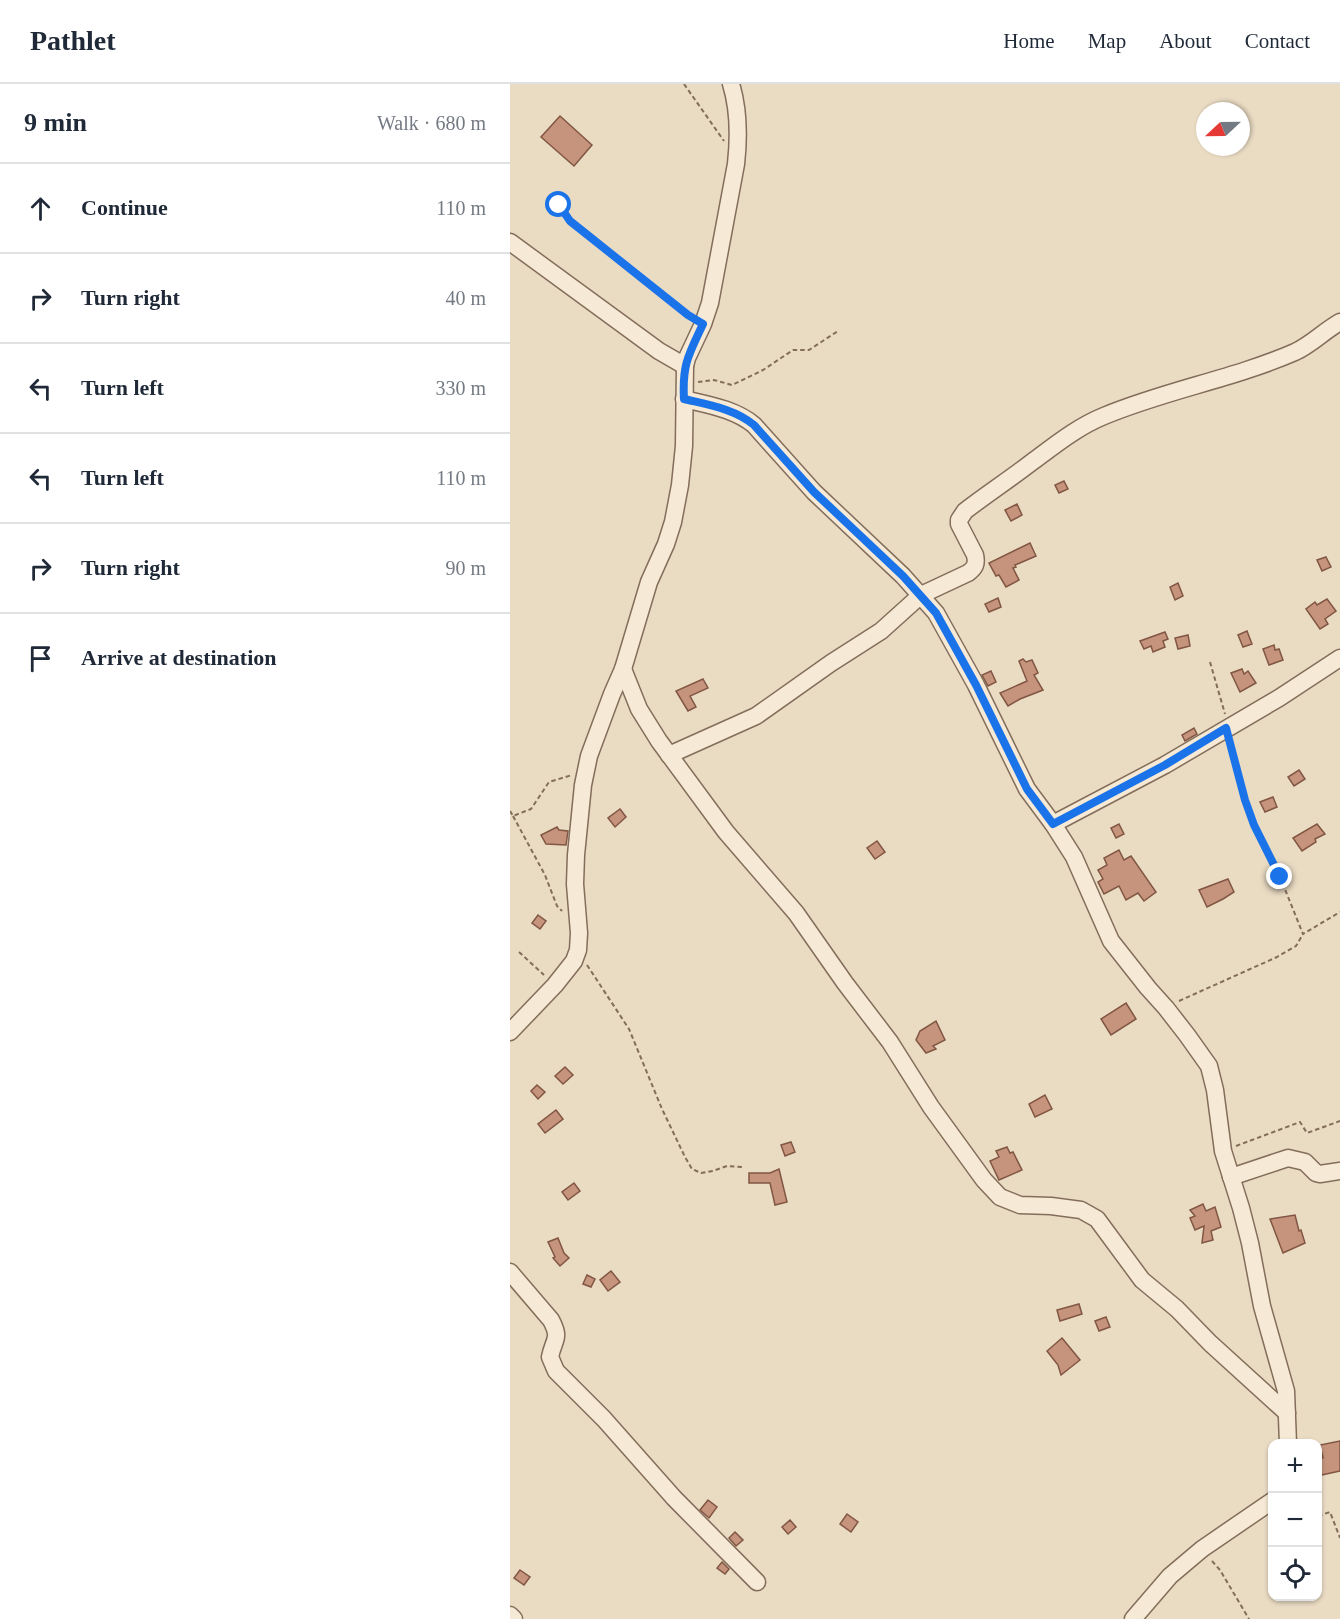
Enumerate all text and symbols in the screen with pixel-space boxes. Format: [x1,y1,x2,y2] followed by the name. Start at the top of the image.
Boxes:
[30,25,116,56] text: Pathlet
[1003,29,1055,53] text: Home
[1088,29,1126,53] text: Map
[1159,29,1212,53] text: About
[1245,29,1310,53] text: Contact
[1196,102,1250,156] north arrow
[24,108,87,137] text: 9 min
[377,112,486,134] text: Walk · 680 m
[545,191,571,217] route start
[24,192,57,225] icon: ahead
[81,195,168,220] text: Continue
[436,197,486,219] text: 110 m
[24,282,57,315] icon: right
[81,285,180,310] text: Turn right
[445,287,486,309] text: 40 m
[24,372,57,405] icon: left
[81,375,164,400] text: Turn left
[435,377,486,399] text: 330 m
[24,462,57,495] icon: left
[81,465,164,490] text: Turn left
[436,467,486,489] text: 110 m
[24,552,57,585] icon: right
[81,555,180,580] text: Turn right
[445,557,486,579] text: 90 m
[24,642,57,675] icon: arrive
[81,645,277,670] text: Arrive at destination
[1266,863,1292,889] route end
[1268,1439,1322,1601] map controls
[1268,1439,1322,1493] button: +
[1268,1493,1322,1547] button: −
[1268,1547,1322,1601] button: locate

